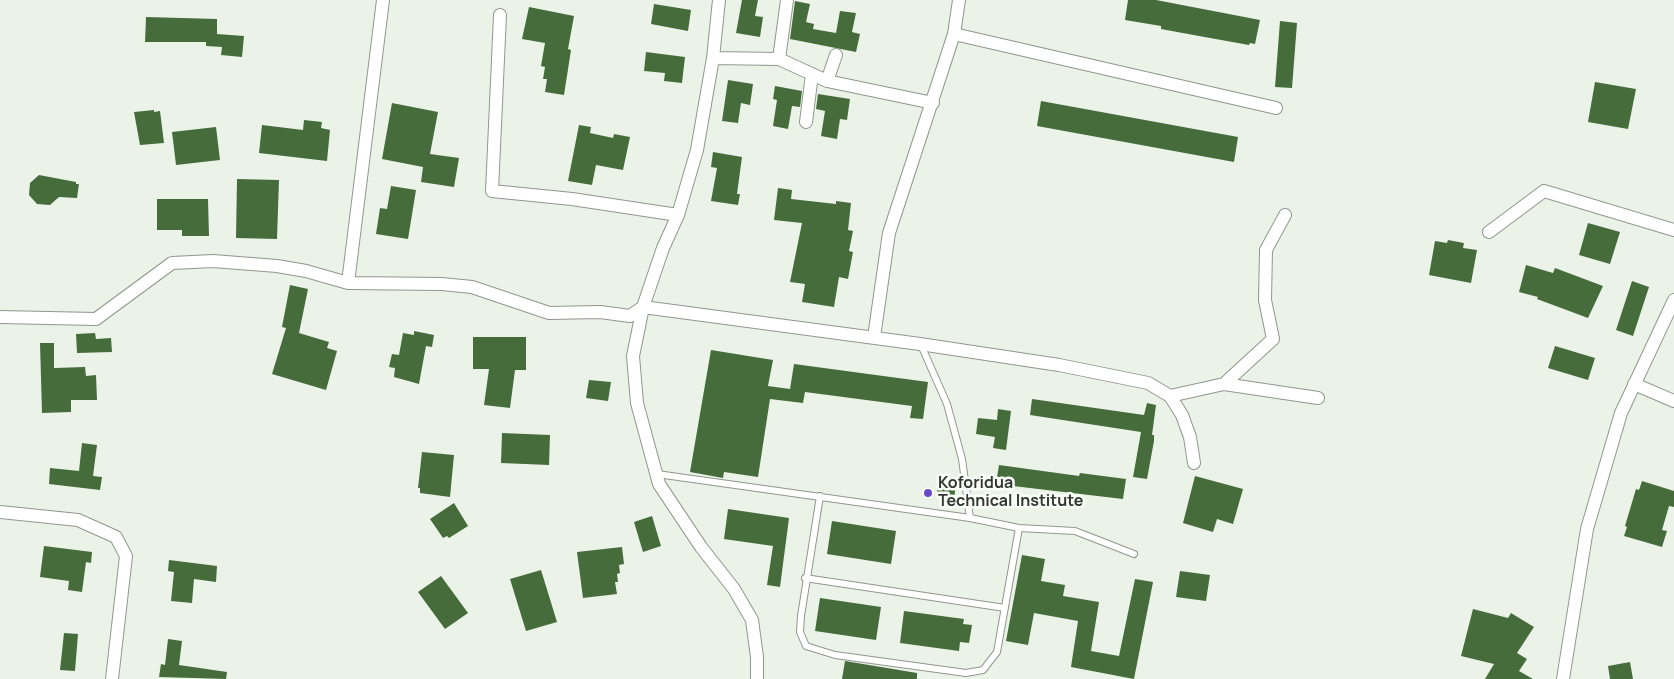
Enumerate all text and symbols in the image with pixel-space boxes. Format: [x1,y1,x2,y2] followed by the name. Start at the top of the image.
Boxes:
[938,474,1083,512] place label: Koforidua Technical Institute
[922,487,934,499] marker: Koforidua Technical Institute

